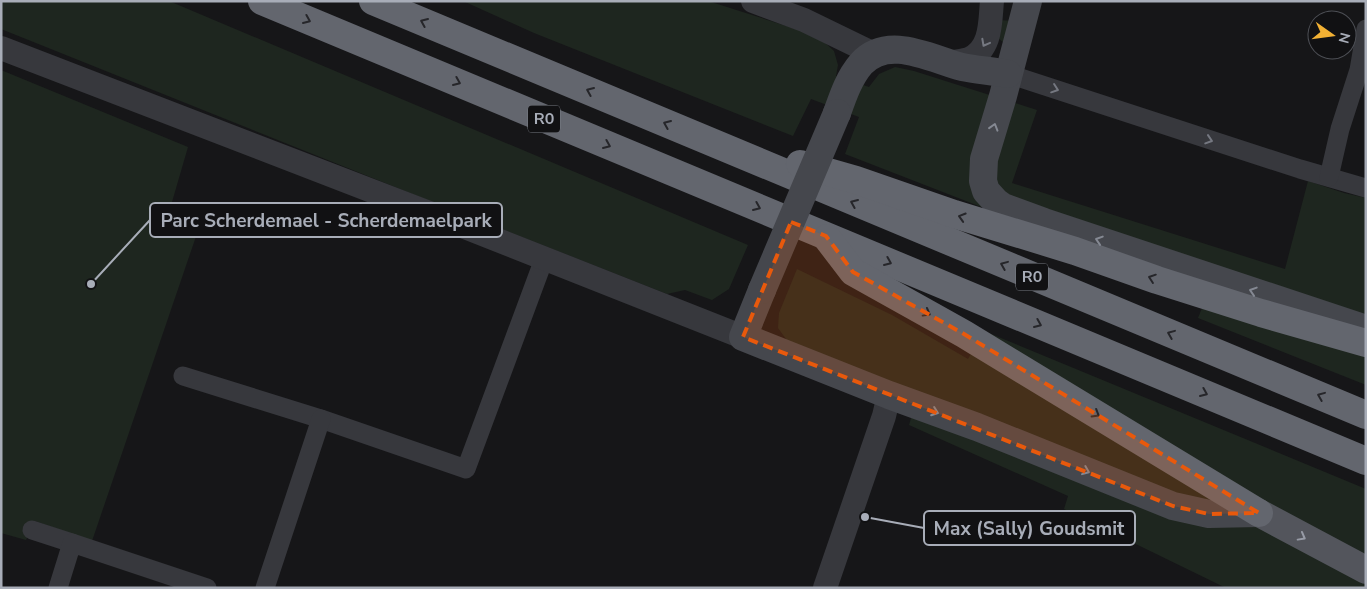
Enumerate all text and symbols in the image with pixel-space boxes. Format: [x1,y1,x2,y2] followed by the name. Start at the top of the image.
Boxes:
[1307,10,1357,60] north arrow
[302,14,311,24] one-way arrow
[420,18,428,28] one-way arrow
[1334,31,1355,45] text: N
[981,38,991,47] one-way arrow
[452,76,461,87] one-way arrow
[1050,83,1058,93] one-way arrow
[586,87,595,98] one-way arrow
[528,106,560,132] road number: R0
[663,119,672,130] one-way arrow
[988,124,998,132] one-way arrow
[1204,134,1213,144] one-way arrow
[602,139,611,149] one-way arrow
[850,198,859,209] one-way arrow
[752,201,761,212] one-way arrow
[150,203,502,237] callout: Parc Scherdemael - Scherdemaelpark
[160,208,492,234] text: Parc Scherdemael - Scherdemaelpark
[958,212,966,222] one-way arrow
[1095,236,1103,246] one-way arrow
[883,255,892,266] one-way arrow
[1000,261,1009,272] one-way arrow
[1016,264,1048,290] road number: R0
[1148,274,1156,284] one-way arrow
[1249,287,1258,297] one-way arrow
[921,307,930,317] one-way arrow
[1033,318,1042,329] one-way arrow
[1167,330,1175,340] one-way arrow
[1199,387,1208,398] one-way arrow
[1317,392,1326,403] one-way arrow
[930,406,939,416] one-way arrow
[1090,407,1099,417] one-way arrow
[1081,465,1090,476] one-way arrow
[924,511,1135,545] callout: Max (Sally) Goudsmit
[934,516,1125,542] text: Max (Sally) Goudsmit
[1297,530,1306,540] one-way arrow

